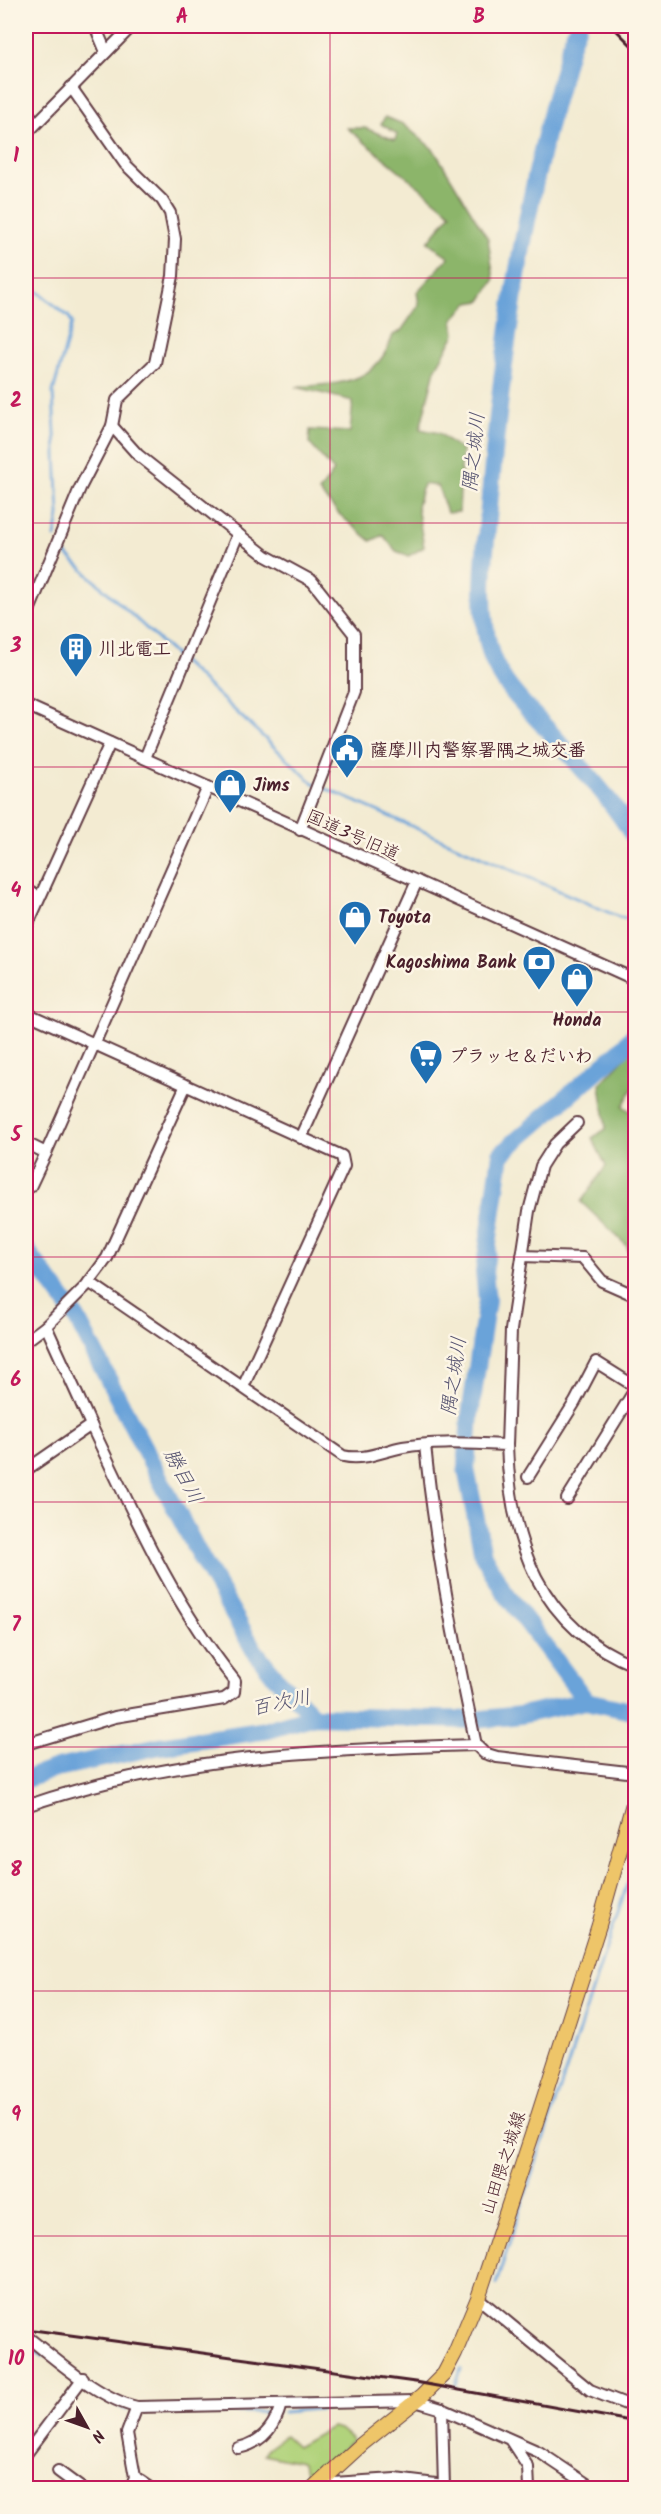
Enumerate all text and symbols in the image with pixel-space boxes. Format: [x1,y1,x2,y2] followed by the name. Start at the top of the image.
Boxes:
[176,2,188,34] text: A
[473,2,485,34] text: B
[13,141,19,173] text: 1
[10,386,22,418] text: 2
[455,411,495,494] water label: 隅之城川
[10,631,22,663] text: 3
[58,631,94,678] building icon: 川北電工
[99,636,171,665] place label: 川北電工
[329,732,365,779] public building icon: 薩摩川内警察署隅之城交番
[370,737,586,766] place label: 薩摩川内警察署隅之城交番
[212,767,248,814] shop icon: Jims
[253,772,290,801] place label: Jims
[301,803,404,870] street label: 国道3号旧道
[11,876,22,908] text: 4
[337,899,373,946] shop icon: Toyota
[378,904,431,933] place label: Toyota
[521,944,557,991] bank icon: Kagoshima Bank
[386,949,517,978] place label: Kagoshima Bank
[559,961,595,1008] shop icon: Honda
[553,1007,601,1036] place label: Honda
[408,1038,444,1085] supermarket icon: プラッセ＆だいわ
[449,1043,593,1072] place label: プラッセ＆だいわ
[10,1120,23,1152] text: 5
[434,1334,476,1418] water label: 隅之城川
[11,1365,22,1397] text: 6
[154,1443,210,1511] water label: 勝目川
[11,1610,21,1642] text: 7
[249,1682,314,1726] water label: 百次川
[10,1855,22,1887] text: 8
[11,2100,21,2132] text: 9
[474,2108,535,2219] street label: 山田隈之城線
[8,2344,25,2376] text: 10
[57,2397,117,2457] north arrow
[85,2424,110,2448] text: N

